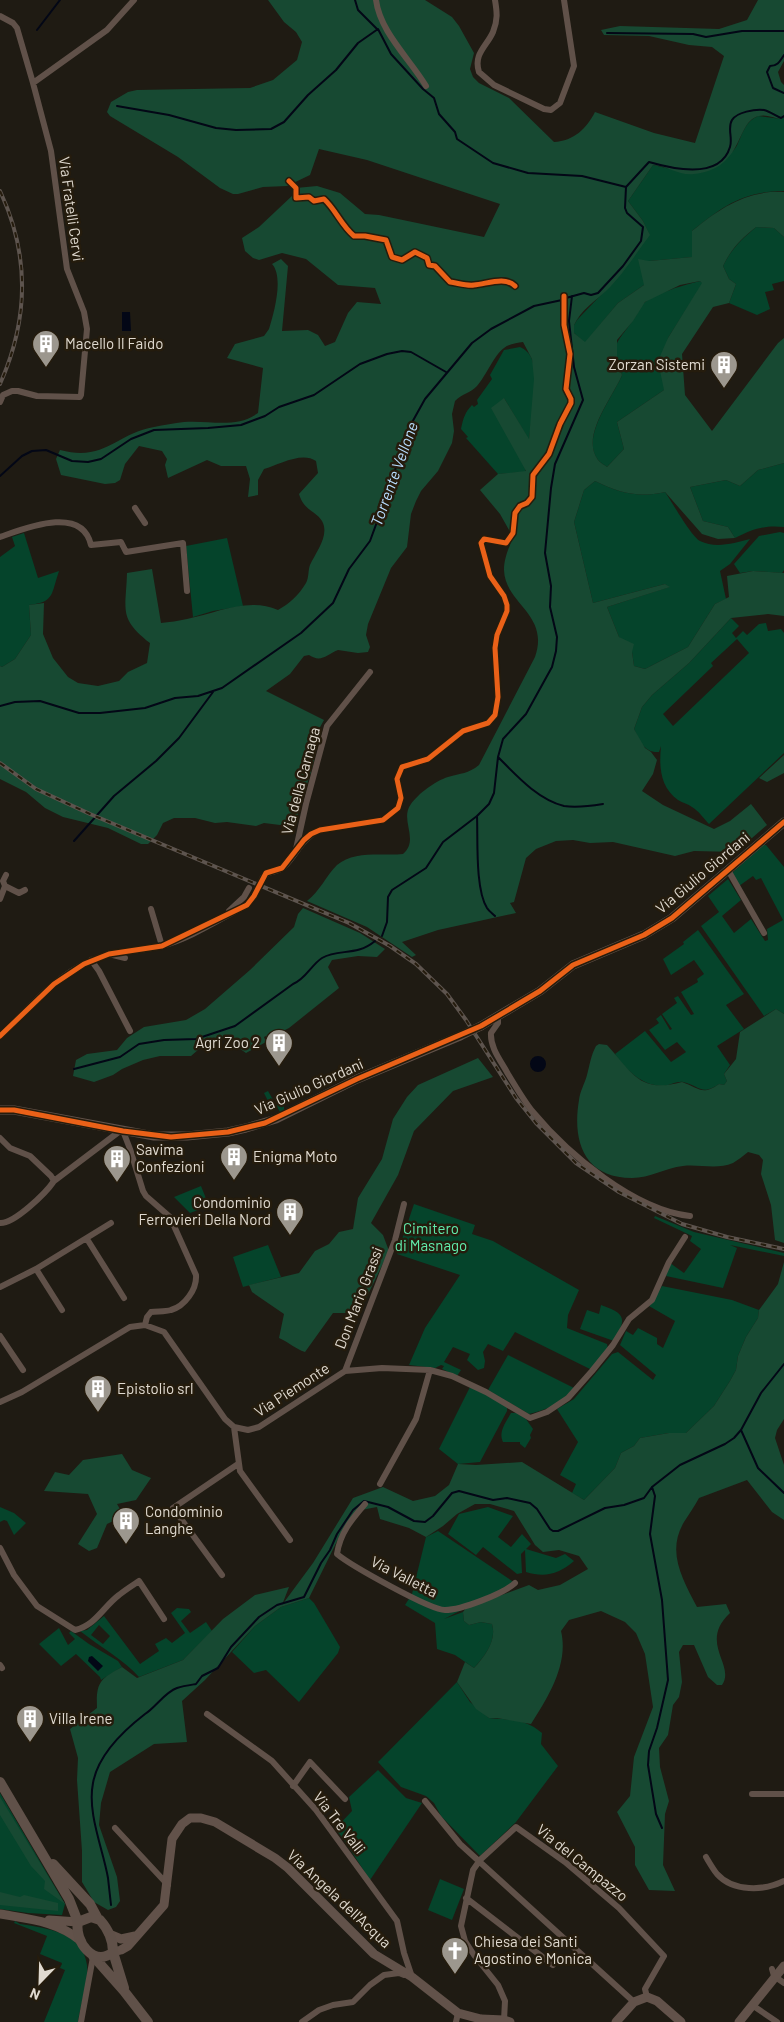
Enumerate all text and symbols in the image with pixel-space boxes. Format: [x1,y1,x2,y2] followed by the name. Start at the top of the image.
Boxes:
[56,155,88,262] street label: Via Fratelli Cervi
[31,329,61,368] building icon: Macello Il Faido
[65,334,163,352] place label: Macello Il Faido
[709,350,739,389] building icon: Zorzan Sistemi
[608,355,705,373] place label: Zorzan Sistemi
[366,419,421,529] water label: Torrente Vellone
[277,725,323,837] street label: Via della Carnaga
[652,828,753,917] street label: Via Giulio Giordani
[264,1028,294,1067] building icon: Agri Zoo 2
[195,1033,260,1051] place label: Agri Zoo 2
[251,1054,366,1118] street label: Via Giulio Giordani
[136,1140,205,1175] place label: Savima Confezioni
[219,1142,249,1181] building icon: Enigma Moto
[102,1144,132,1183] building icon: Savima Confezioni
[253,1147,337,1165] place label: Enigma Moto
[138,1193,271,1228] place label: Condominio Ferrovieri Della Nord
[275,1197,305,1236] building icon: Condominio Ferrovieri Della Nord
[395,1219,467,1254] park label: Cimitero di Masnago
[330,1244,386,1351] street label: Don Mario Grassi
[251,1358,332,1420] street label: Via Piemonte
[83,1374,113,1413] building icon: Epistolio srl
[117,1379,193,1397] place label: Epistolio srl
[145,1502,223,1537] place label: Condominio Langhe
[111,1506,141,1545] building icon: Condominio Langhe
[368,1552,441,1601] street label: Via Valletta
[15,1704,45,1743] building icon: Villa Irene
[49,1709,112,1727] place label: Villa Irene
[310,1788,370,1857] street label: Via Tre Valli
[533,1820,632,1905] street label: Via del Campazzo
[284,1845,395,1951] street label: Via Angela dell'Acqua
[474,1932,592,1967] place label: Chiesa dei Santi Agostino e Monica
[440,1936,470,1975] church icon: Chiesa dei Santi Agostino e Monica
[15,1957,65,2007] north arrow
[27,1985,42,2004] text: N

